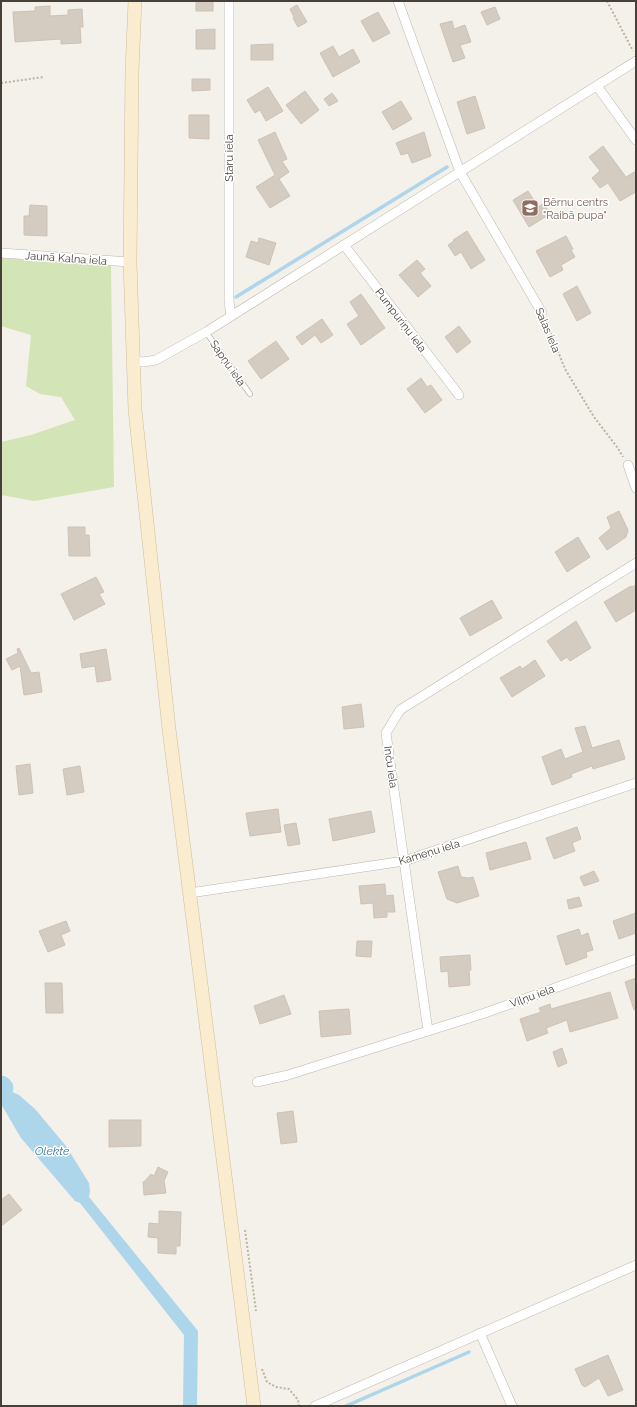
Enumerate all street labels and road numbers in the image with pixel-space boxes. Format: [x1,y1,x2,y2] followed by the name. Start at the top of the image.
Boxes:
[223,134,236,182] street label: Staru iela
[25,249,107,268] street label: Jaunā Kalna iela
[372,286,429,355] street label: Pumpuriņu iela
[532,306,563,355] street label: Salas iela
[207,338,248,389] street label: Sapņu iela
[381,745,400,789] street label: Inču iela
[397,837,461,868] street label: Kameņu iela
[508,982,556,1011] street label: Viļņu iela

